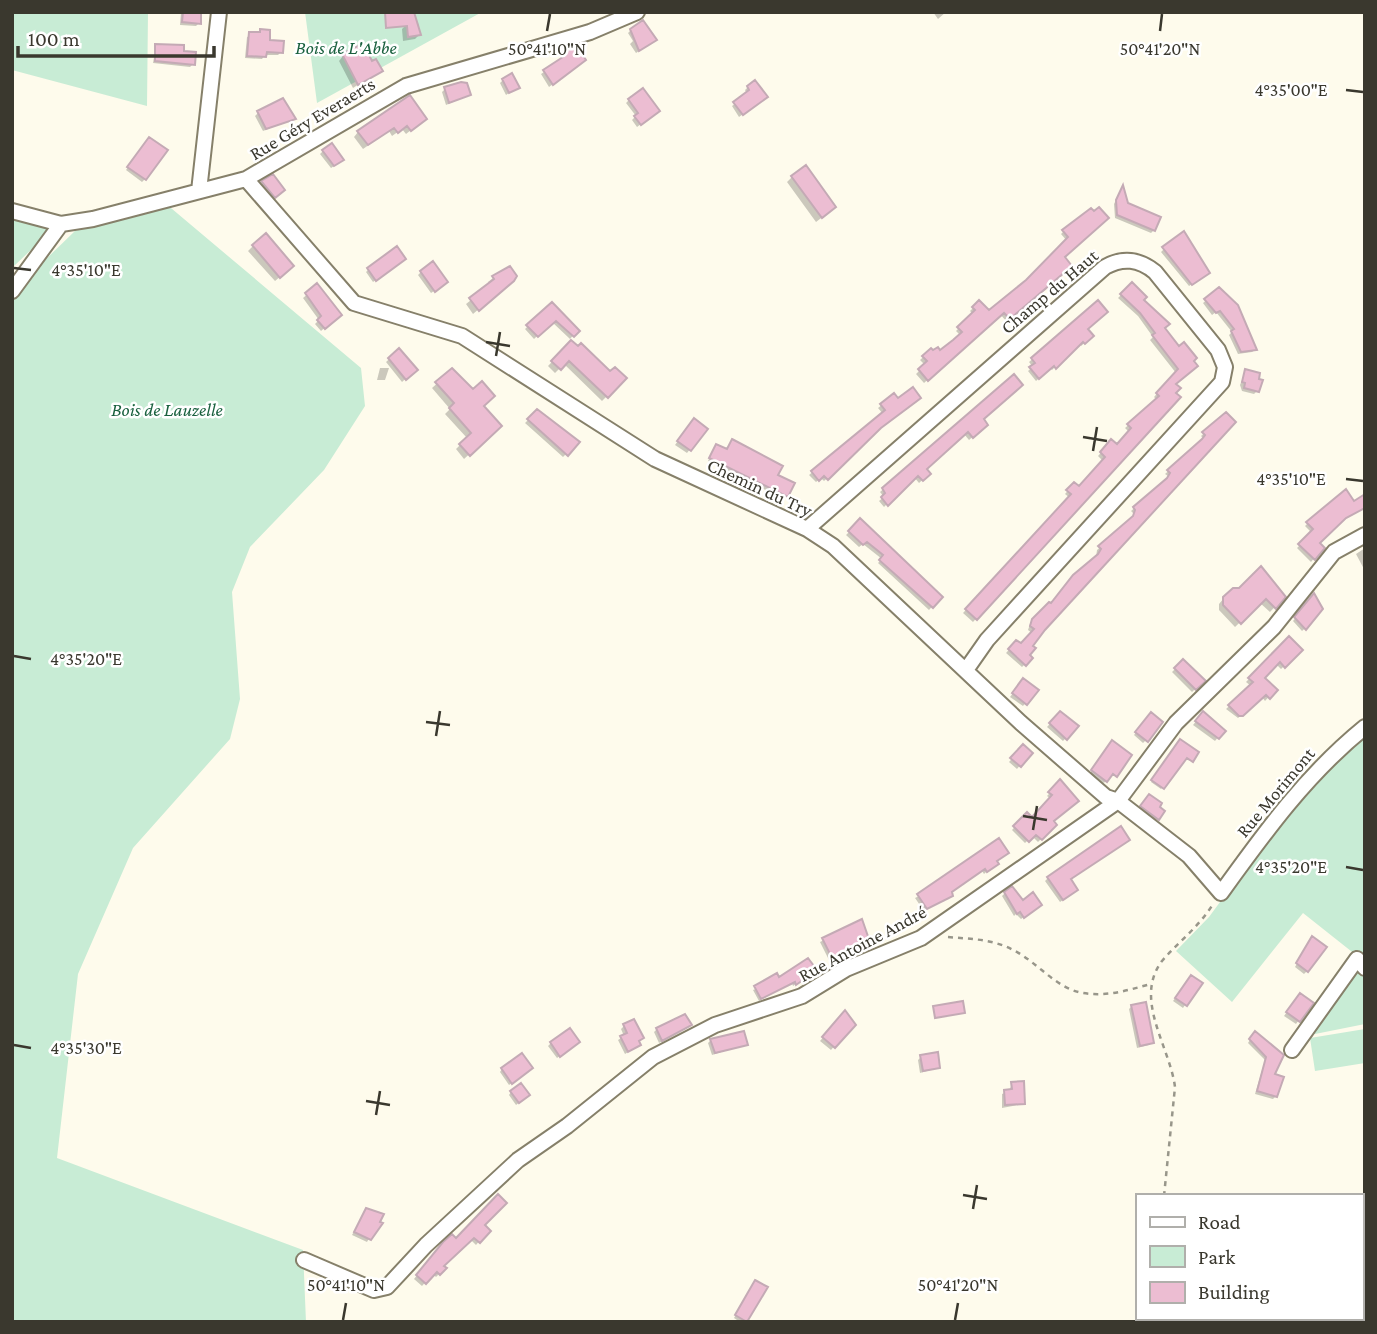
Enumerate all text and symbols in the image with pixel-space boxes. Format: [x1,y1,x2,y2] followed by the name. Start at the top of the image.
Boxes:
[18,14,214,58] scale bar
[28,27,80,51] text: 100 m
[295,37,397,58] park label: Bois de L'Abbe
[508,39,586,59] text: 50°41'10"N
[1120,39,1200,59] text: 50°41'20"N
[246,73,379,164] street label: Rue Géry Everaerts
[1254,80,1328,100] text: 4°35'00"E
[997,244,1103,338] street label: Champ du Haut
[51,260,121,280] text: 4°35'10"E
[111,399,223,420] park label: Bois de Lauzelle
[704,454,816,521] street label: Chemin du Try
[1256,469,1326,489] text: 4°35'10"E
[50,649,122,669] text: 4°35'20"E
[1232,743,1319,841] street label: Rue Morimont
[1255,857,1327,877] text: 4°35'20"E
[795,901,930,986] street label: Rue Antoine André
[50,1038,122,1058] text: 4°35'30"E
[1136,1194,1363,1320] legend
[1198,1210,1241,1234] text: Road
[1198,1245,1235,1269] text: Park
[307,1275,385,1295] text: 50°41'10"N
[918,1275,998,1295] text: 50°41'20"N
[1198,1280,1270,1304] text: Building

